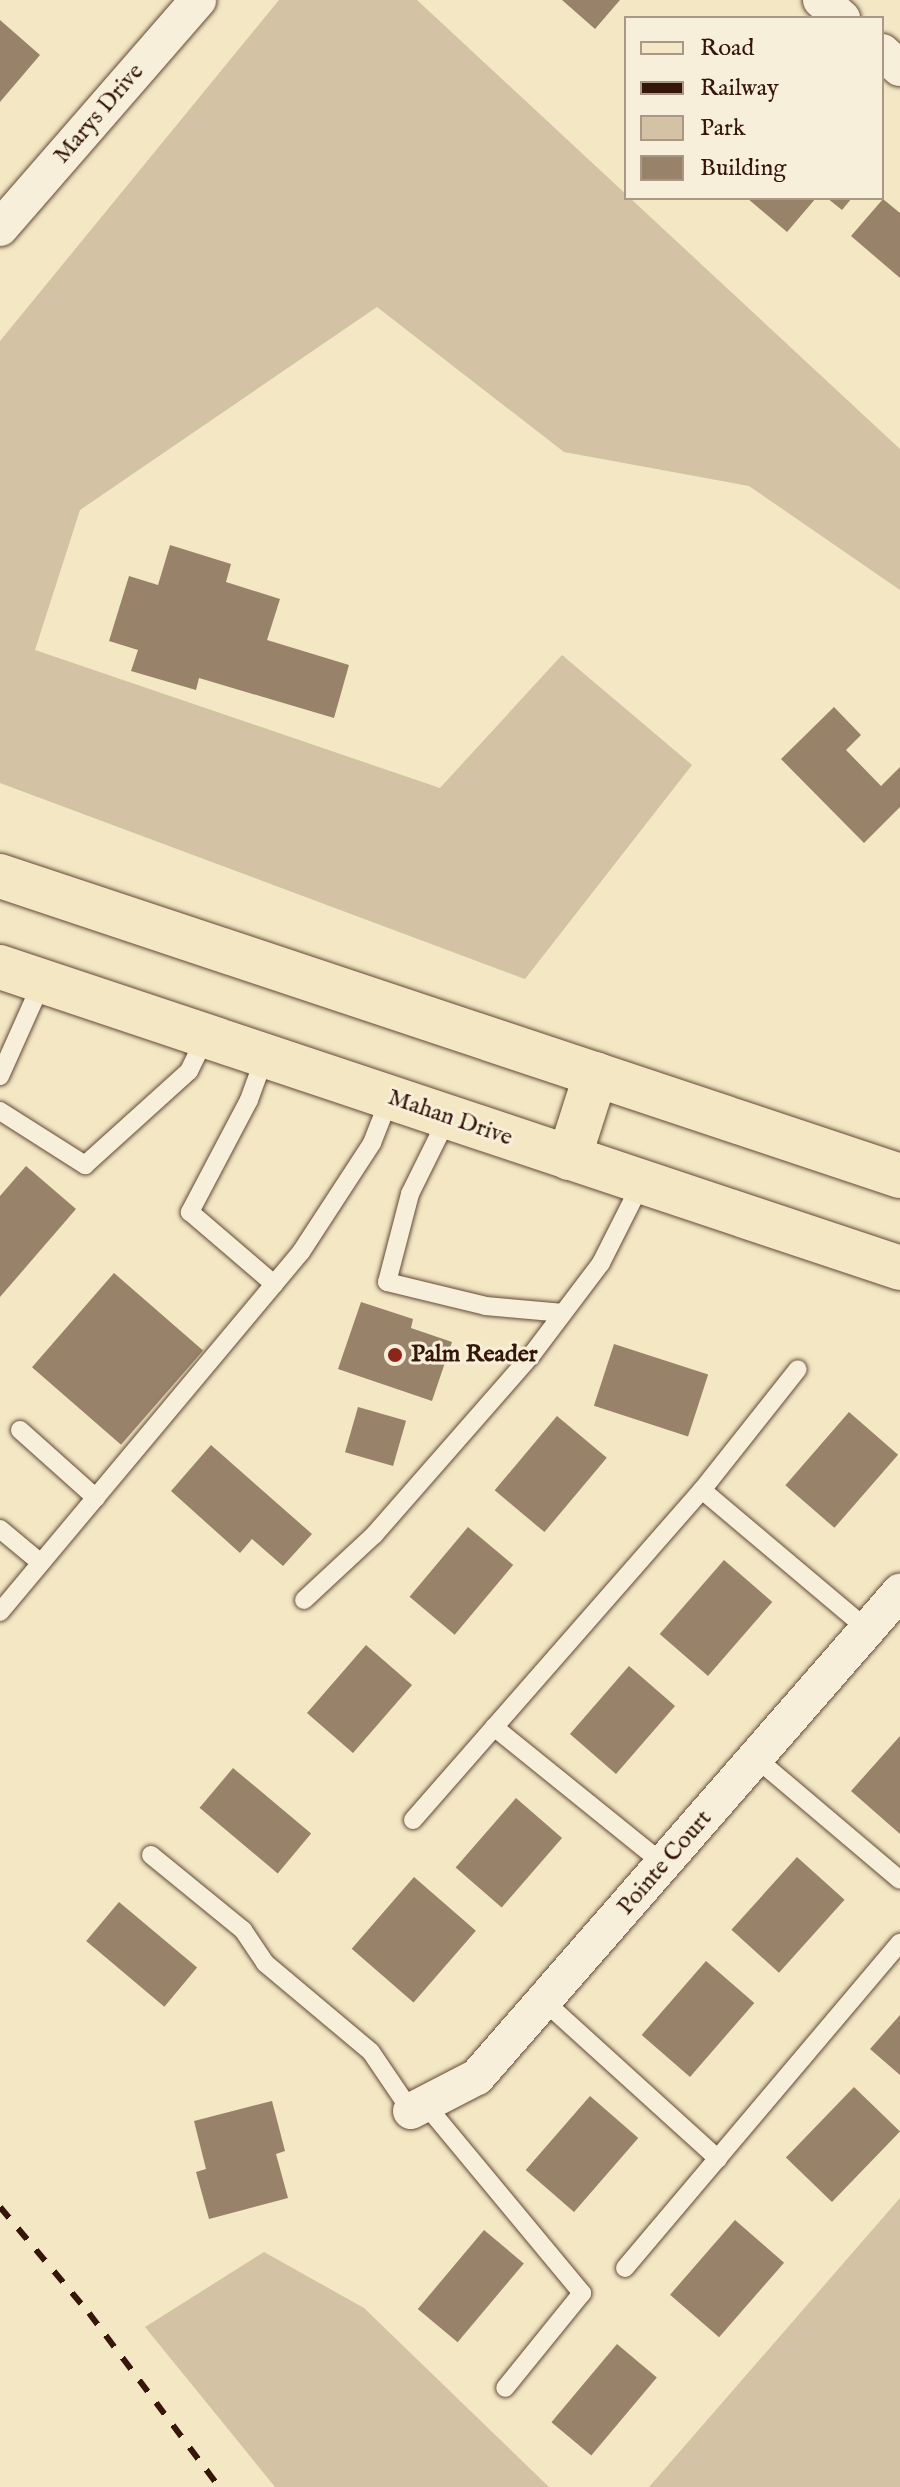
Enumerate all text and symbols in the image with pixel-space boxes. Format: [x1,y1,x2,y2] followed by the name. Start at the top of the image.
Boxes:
[624,16,884,200] legend
[700,33,754,64] text: Road
[48,58,150,170] street label: Marys Drive
[700,73,779,104] text: Railway
[700,113,746,144] text: Park
[700,153,786,184] text: Building
[384,1083,516,1153] street label: Mahan Drive
[411,1341,538,1369] place label: Palm Reader
[386,1346,404,1364] marker: Palm Reader
[612,1805,718,1921] street label: Pointe Court

